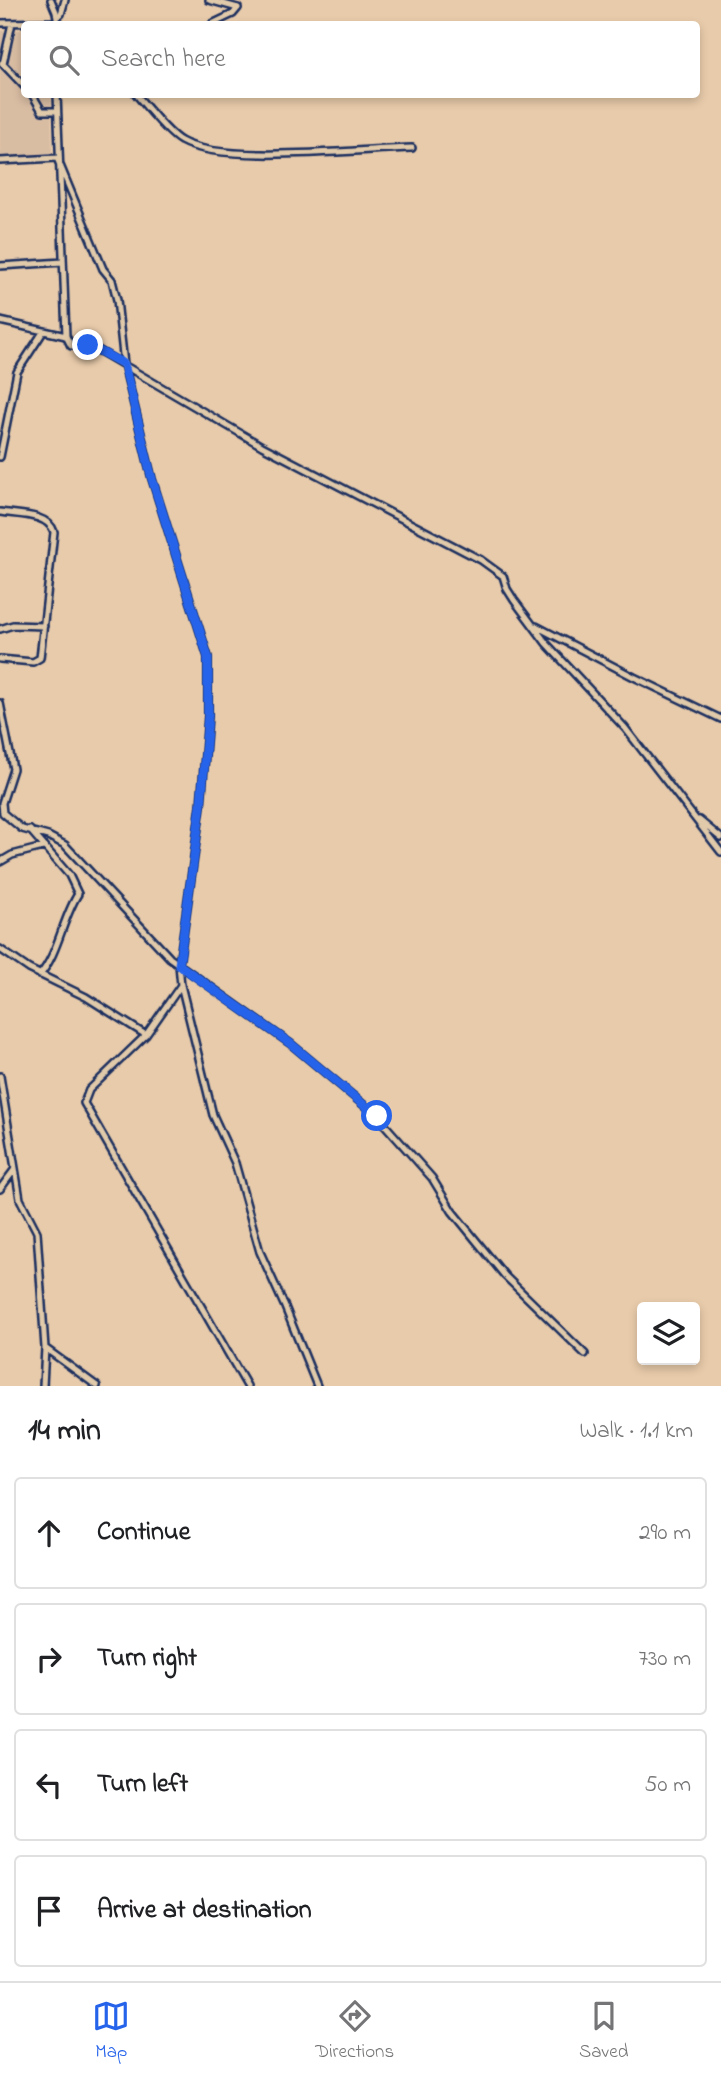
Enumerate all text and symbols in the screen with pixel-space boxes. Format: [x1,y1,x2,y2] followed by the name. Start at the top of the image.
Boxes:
[21,21,700,98] search box
[45,41,83,79] icon: search
[101,41,226,79] text: Search here
[72,329,103,360] route end
[361,1100,392,1131] route start
[637,1302,700,1365] map controls
[637,1302,700,1365] button: layers
[28,1410,101,1454] text: 14 min
[579,1415,693,1448] text: Walk · 1.1 km
[30,1514,68,1552] icon: ahead
[97,1514,190,1552] text: Continue
[639,1517,691,1550] text: 290 m
[30,1640,68,1678] icon: right
[97,1640,197,1678] text: Turn right
[638,1643,691,1676] text: 730 m
[30,1766,68,1804] icon: left
[97,1766,188,1804] text: Turn left
[644,1769,691,1802] text: 50 m
[30,1892,68,1930] icon: arrive
[97,1892,312,1930] text: Arrive at destination
[92,1997,130,2066] tab: Map
[315,1997,394,2066] tab: Directions
[579,1997,629,2066] tab: Saved

